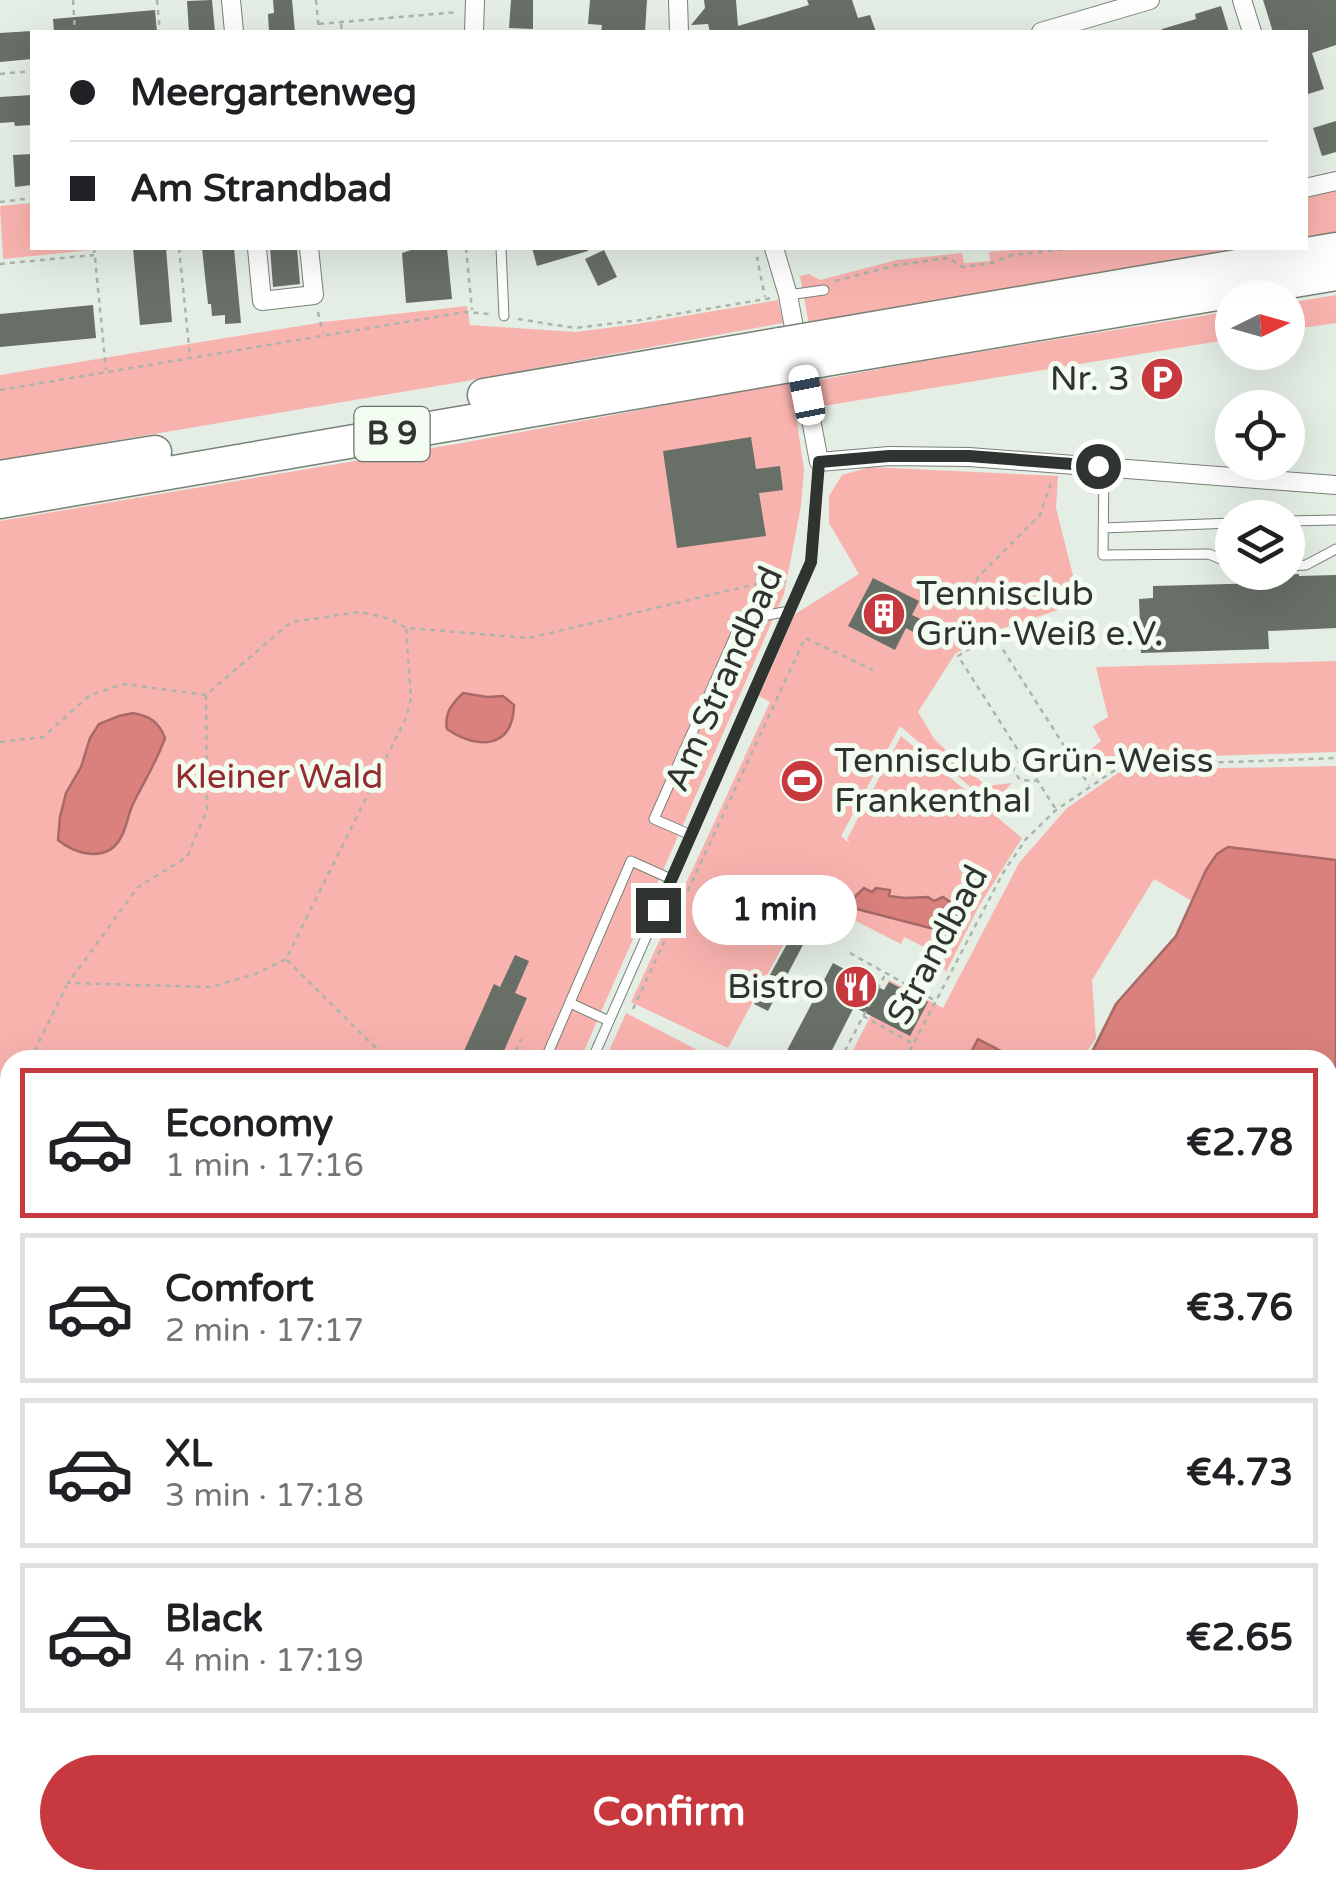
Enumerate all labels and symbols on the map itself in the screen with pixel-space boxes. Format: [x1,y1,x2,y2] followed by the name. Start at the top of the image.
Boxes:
[1215,280,1305,370] north arrow
[1139,356,1185,402] parking icon: Nr. 3
[1050,358,1130,400] place label: Nr. 3
[787,363,827,427] car
[354,407,430,461] road number: B 9
[1076,444,1121,489] route start
[656,560,792,798] street label: Am Strandbad
[916,573,1163,655] place label: Tennisclub Grün-Weiß e.V.
[861,591,907,637] building icon: Tennisclub Grün-Weiß e.V.
[834,740,1214,822] place label: Tennisclub Grün-Weiss Frankenthal
[175,756,383,798] park label: Kleiner Wald
[779,758,825,804] sports icon: Tennisclub Grün-Weiss Frankenthal
[879,858,997,1032] street label: Strandbad
[693,875,858,945] callout: 1 min
[636,888,681,933] route end
[833,964,879,1010] restaurant icon: Bistro
[727,966,824,1008] place label: Bistro

